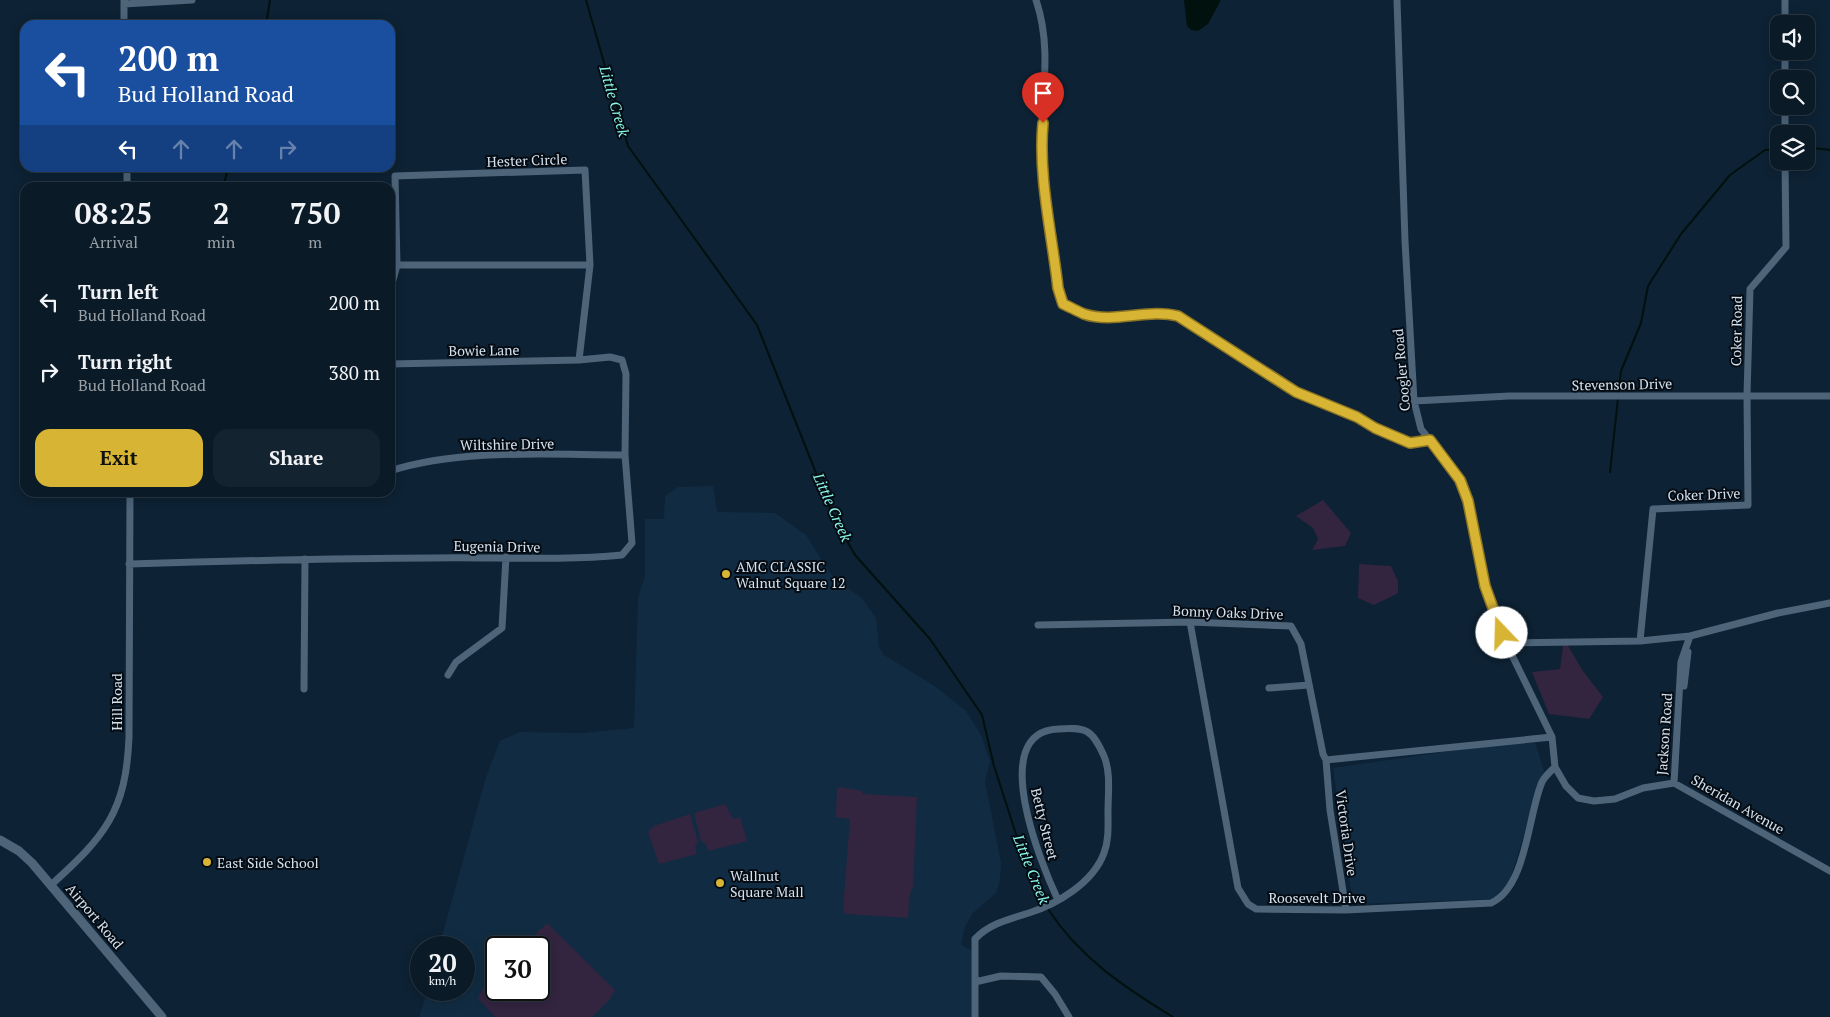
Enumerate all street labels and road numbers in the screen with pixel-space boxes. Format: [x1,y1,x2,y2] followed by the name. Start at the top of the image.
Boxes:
[486,149,568,171] street label: Hester Circle
[1726,295,1746,366] street label: Coker Road
[1388,328,1414,412] street label: Coogler Road
[448,340,520,360] street label: Bowie Lane
[1572,374,1672,394] street label: Stevenson Drive
[460,434,554,454] street label: Wiltshire Drive
[1667,483,1741,505] street label: Coker Drive
[453,536,541,556] street label: Eugenia Drive
[1172,601,1284,623] street label: Bonny Oaks Drive
[107,673,126,731] street label: Hill Road
[1652,692,1676,776] street label: Jackson Road
[1688,770,1788,838] street label: Sheridan Avenue
[1027,786,1063,863] street label: Betty Street
[1332,789,1362,877] street label: Victoria Drive
[62,879,128,953] street label: Airport Road
[1268,888,1366,907] street label: Roosevelt Drive

